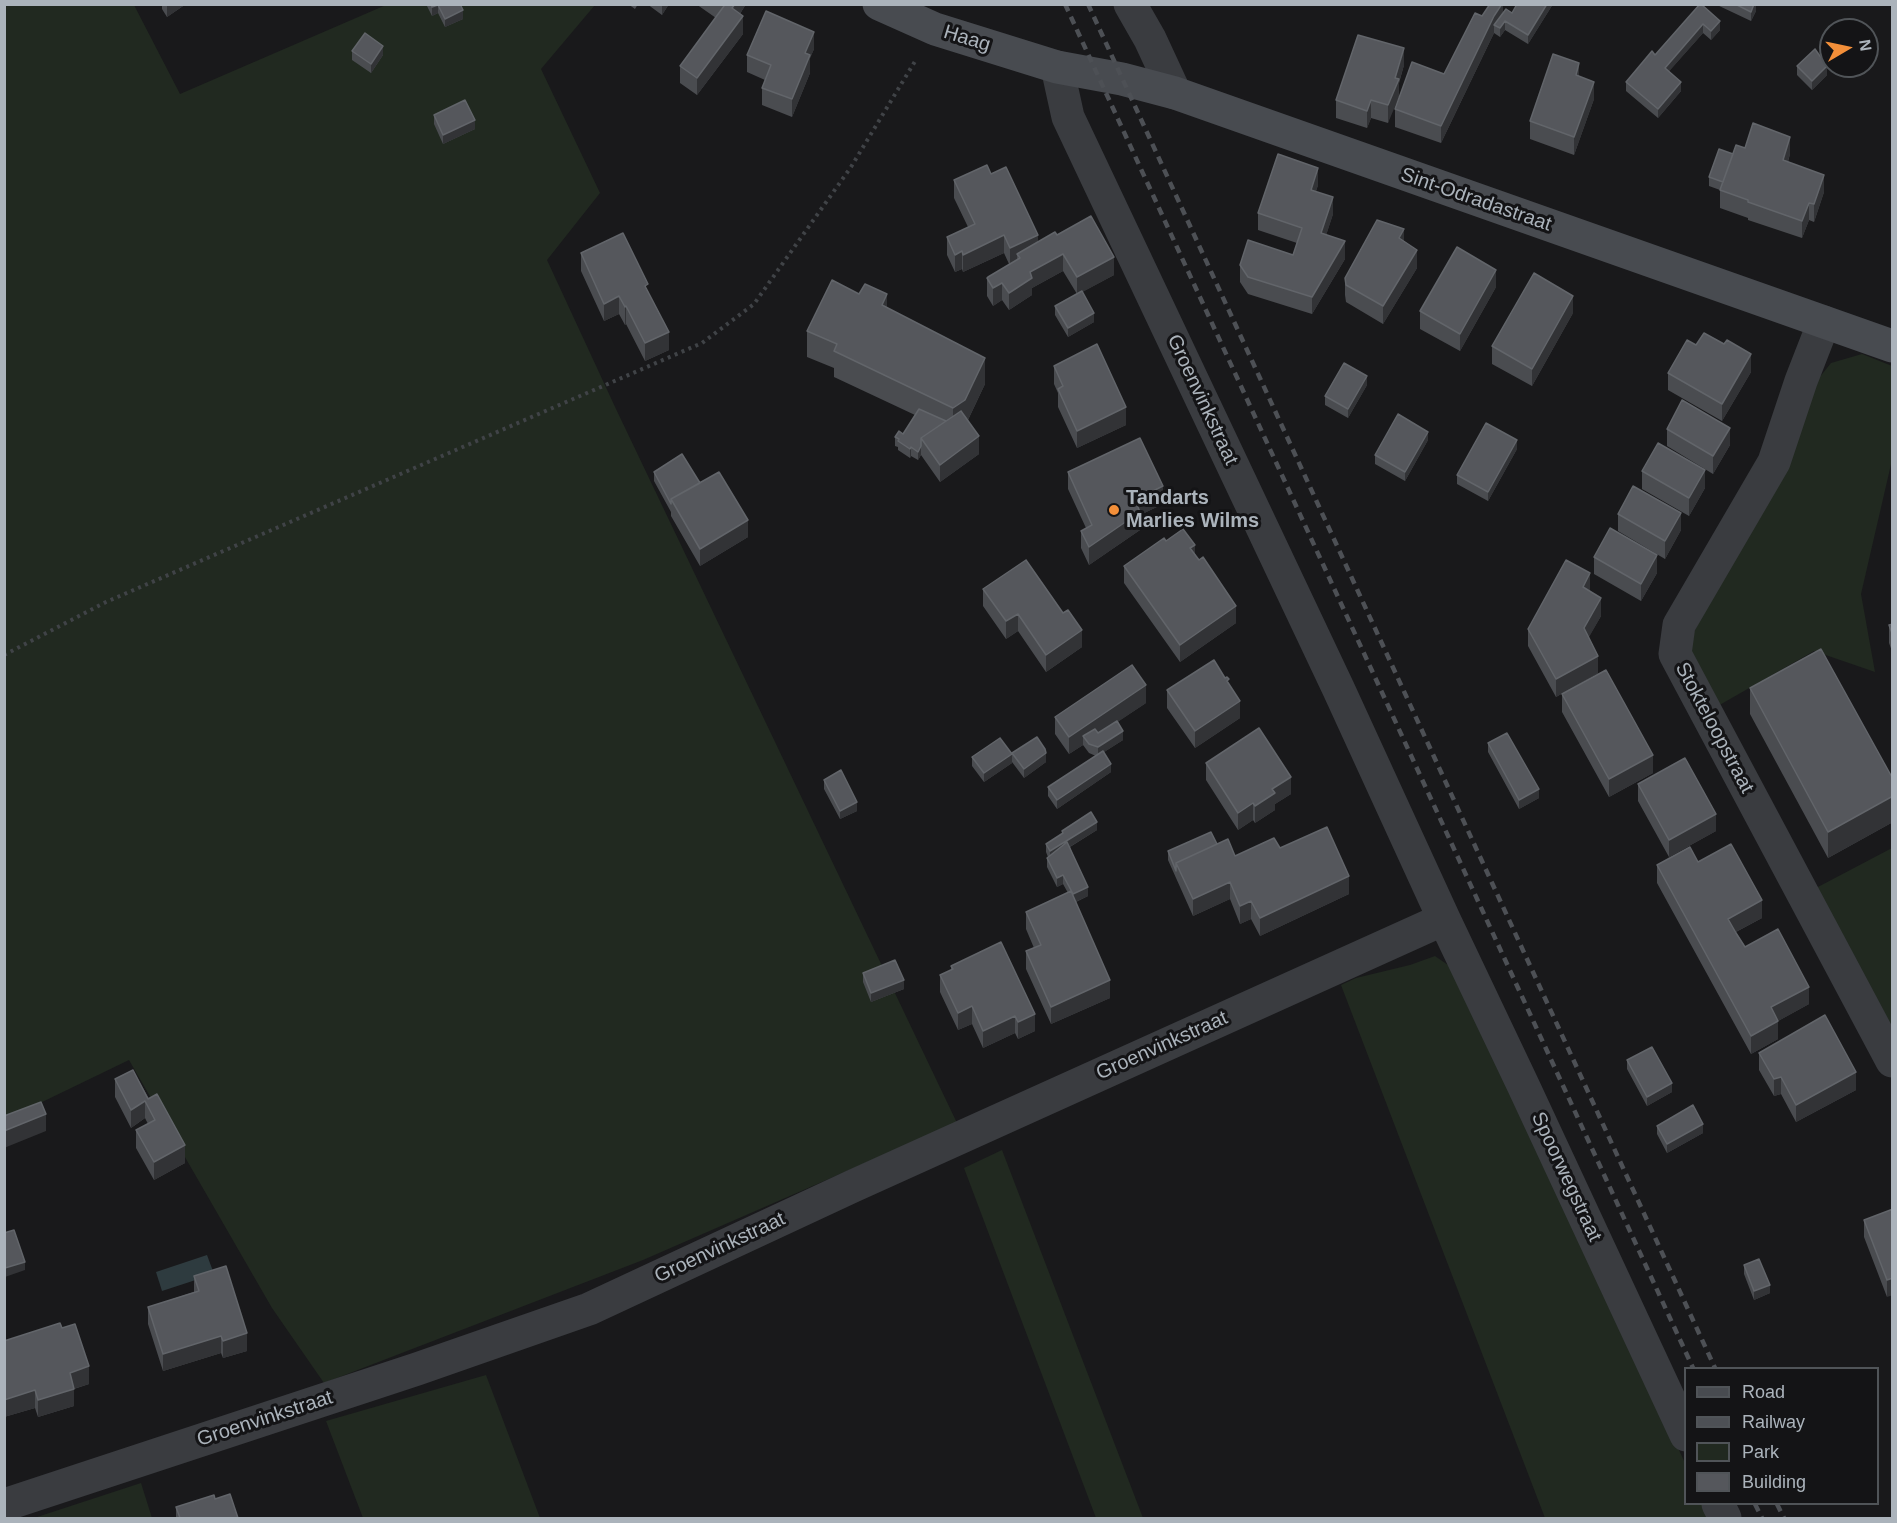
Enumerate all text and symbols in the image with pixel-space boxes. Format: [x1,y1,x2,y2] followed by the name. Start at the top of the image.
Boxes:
[1819,18,1879,78] north arrow
[941,21,993,57] street label: Haag
[1856,38,1875,52] text: N
[1397,163,1555,237] street label: Sint-Odradastraat
[1161,331,1243,469] street label: Groenvinkstraat
[1126,486,1259,533] place label: Tandarts Marlies Wilms
[1107,503,1121,517] marker: Tandarts Marlies Wilms
[1669,659,1759,797] street label: Stokteloopstraat
[1093,1006,1231,1086] street label: Groenvinkstraat
[1526,1108,1606,1246] street label: Spoorwegstraat
[651,1207,789,1289] street label: Groenvinkstraat
[1684,1367,1879,1505] legend
[1742,1382,1785,1402] text: Road
[194,1386,336,1452] street label: Groenvinkstraat
[1742,1412,1805,1432] text: Railway
[1742,1442,1779,1462] text: Park
[1742,1472,1806,1492] text: Building

